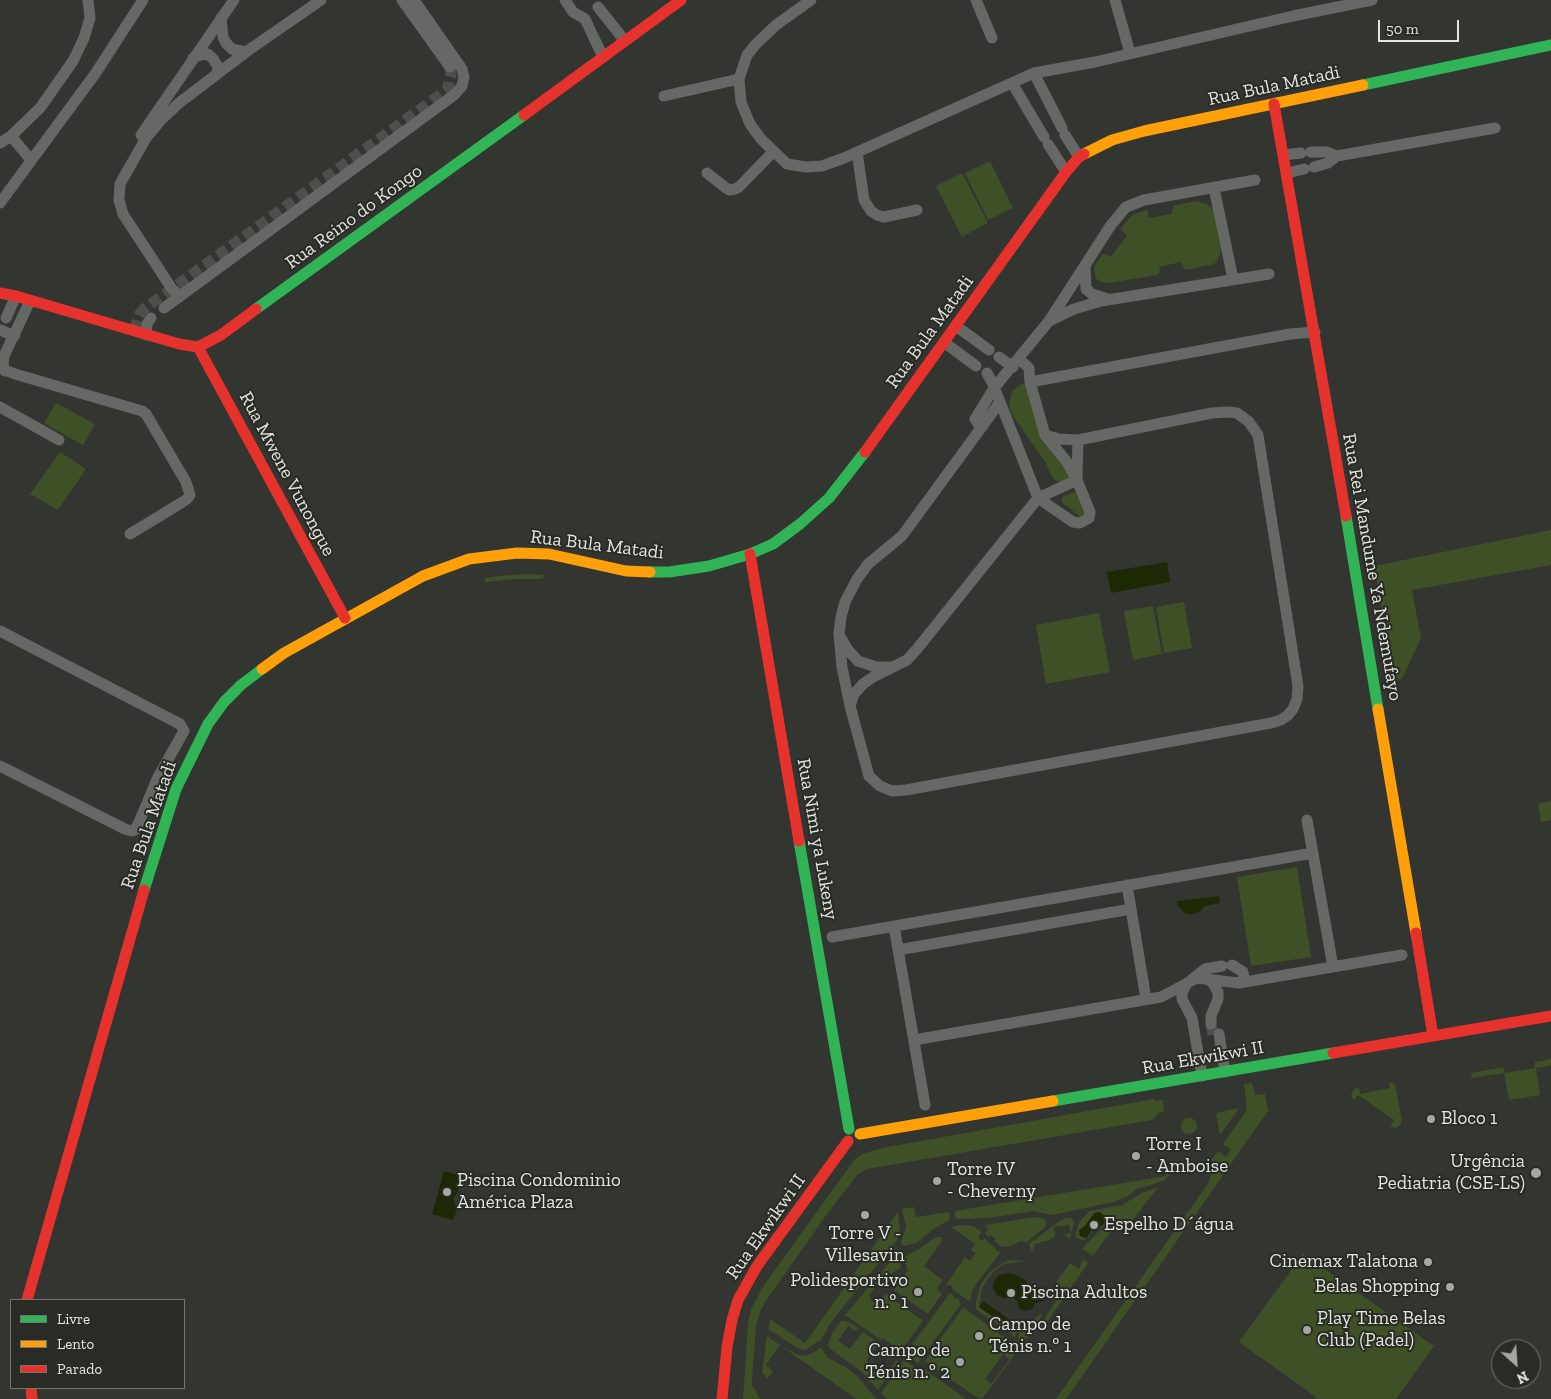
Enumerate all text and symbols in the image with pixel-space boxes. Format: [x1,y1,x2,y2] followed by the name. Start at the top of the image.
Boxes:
[1381,10,1462,42] scale bar
[1386,20,1419,38] text: 50 m
[1206,61,1342,111] street label: Rua Bula Matadi
[281,160,427,274] street label: Rua Reino do Kongo
[881,271,979,393] street label: Rua Bula Matadi
[234,388,340,560] street label: Rua Mwene Vunongue
[1337,431,1407,703] street label: Rua Rei Mandume Ya Ndemufayo
[529,526,665,564] street label: Rua Bula Matadi
[792,756,842,922] street label: Rua Nimi ya Lukeny
[116,758,182,892] street label: Rua Bula Matadi
[1140,1036,1266,1080] street label: Rua Ekwikwi II
[1441,1108,1497,1130] place label: Bloco 1
[1425,1113,1437,1125] marker: Bloco 1
[1146,1134,1228,1178] place label: Torre I - Amboise
[1130,1150,1142,1162] marker: Torre I - Amboise
[1377,1151,1525,1195] place label: Urgência Pediatria (CSE-LS)
[947,1159,1036,1203] place label: Torre IV - Cheverny
[1529,1166,1543,1180] marker: Urgência Pediatria (CSE-LS)
[457,1170,621,1214] place label: Piscina Condominio América Plaza
[721,1170,811,1284] street label: Rua Ekwikwi II
[931,1175,943,1187] marker: Torre IV - Cheverny
[441,1186,453,1198] marker: Piscina Condominio América Plaza
[859,1209,871,1221] marker: Torre V - Villesavin
[1104,1214,1234,1236] place label: Espelho D´água
[1088,1219,1100,1231] marker: Espelho D´água
[825,1223,905,1267] place label: Torre V - Villesavin
[1269,1251,1418,1273] place label: Cinemax Talatona
[1422,1256,1434,1268] marker: Cinemax Talatona
[790,1270,908,1314] place label: Polidesportivo n.º 1
[1315,1276,1440,1298] place label: Belas Shopping
[1444,1281,1456,1293] marker: Belas Shopping
[1021,1282,1147,1304] place label: Piscina Adultos
[912,1286,924,1298] marker: Polidesportivo n.º 1
[1005,1287,1017,1299] marker: Piscina Adultos
[10,1299,185,1389] legend
[1317,1308,1445,1352] place label: Play Time Belas Club (Padel)
[57,1310,90,1328] text: Livre
[989,1314,1071,1358] place label: Campo de Ténis n.º 1
[1301,1324,1313,1336] marker: Play Time Belas Club (Padel)
[973,1330,985,1342] marker: Campo de Ténis n.º 1
[57,1335,94,1353] text: Lento
[1491,1339,1541,1389] north arrow
[865,1340,950,1384] place label: Campo de Ténis n.º 2
[954,1356,966,1368] marker: Campo de Ténis n.º 2
[57,1360,102,1378] text: Parado
[1514,1367,1531,1387] text: N

